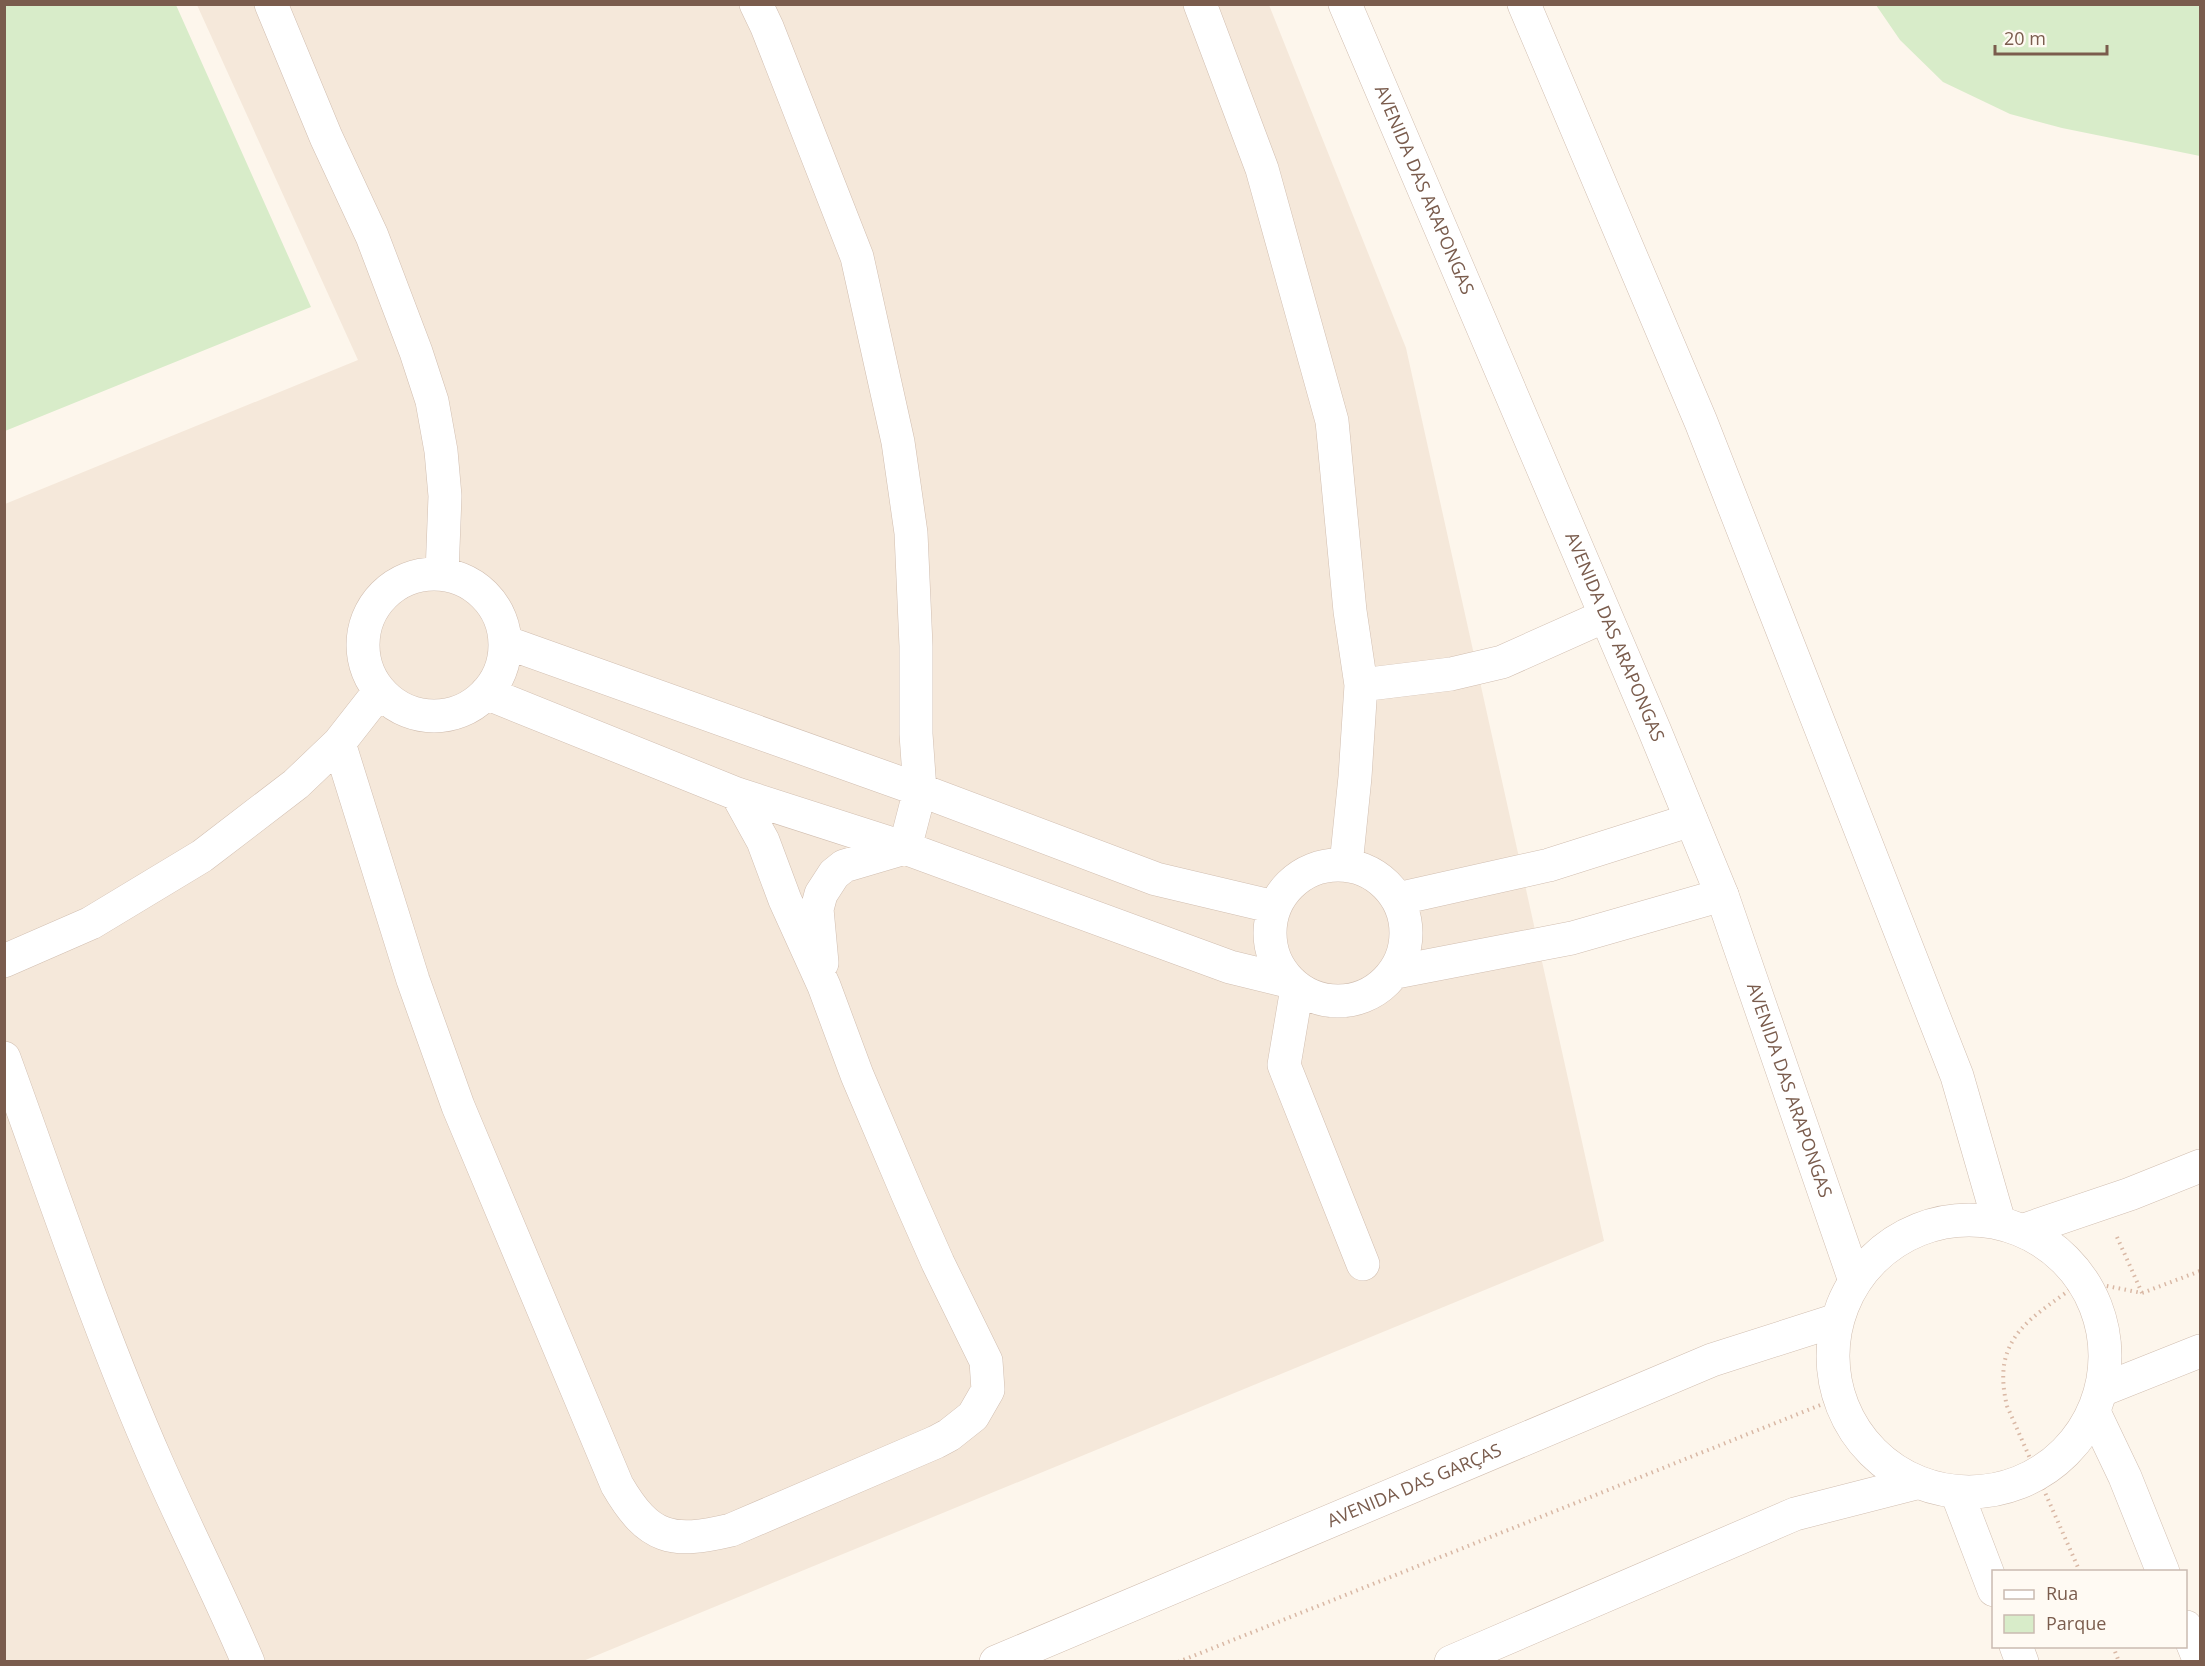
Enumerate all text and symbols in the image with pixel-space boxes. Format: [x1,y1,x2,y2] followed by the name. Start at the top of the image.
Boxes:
[1995,18,2108,56] scale bar
[2004,26,2046,50] text: 20 m
[1370,81,1480,298] street label: AVENIDA DAS ARAPONGAS
[1560,528,1671,745] street label: AVENIDA DAS ARAPONGAS
[1742,979,1838,1201] street label: AVENIDA DAS ARAPONGAS
[1323,1437,1505,1532] street label: AVENIDA DAS GARÇAS
[1992,1570,2187,1648] legend
[2046,1581,2078,1605] text: Rua
[2046,1611,2106,1635] text: Parque

